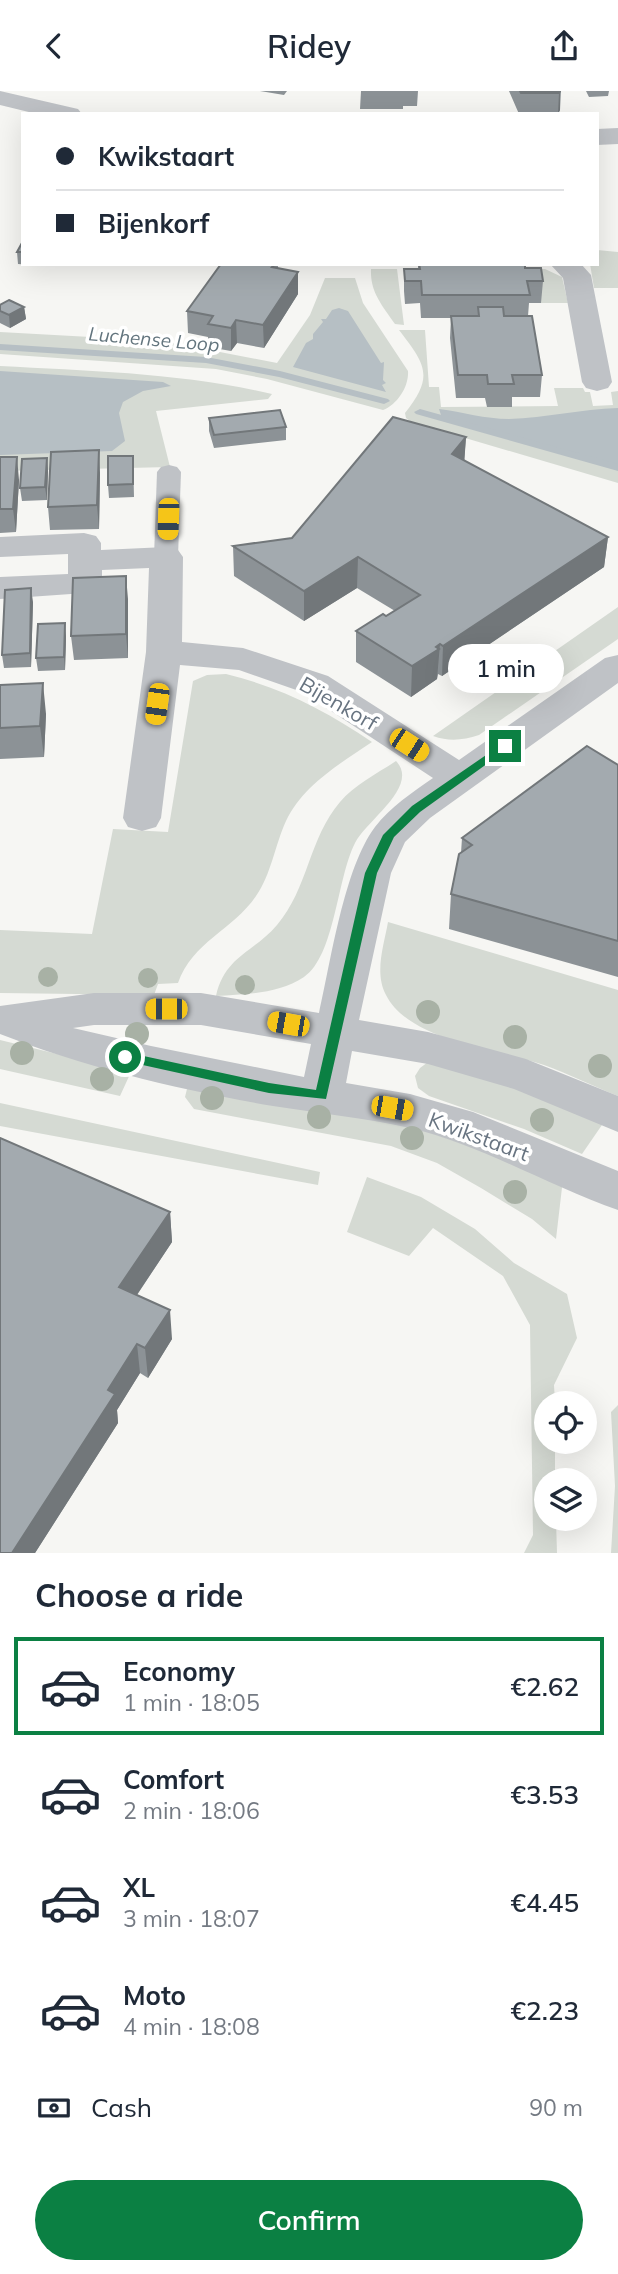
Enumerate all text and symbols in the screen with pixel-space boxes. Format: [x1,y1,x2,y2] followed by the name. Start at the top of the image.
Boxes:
[267,26,351,66] text: Ridey
[35,27,73,65] icon: back
[545,27,583,65] icon: share
[98,140,234,173] text: Kwikstaart
[98,207,209,240] text: Bijenkorf
[88,321,220,357] water label: Luchense Loop
[157,498,180,540] car
[447,645,563,693] callout: 1 min
[476,654,536,683] text: 1 min
[295,670,383,736] street label: Bijenkorf
[144,682,171,726] car
[386,725,433,765] car
[489,730,521,762] route end
[146,999,188,1020] car
[266,1010,311,1038] car
[109,1041,141,1073] route start
[370,1094,415,1122] car
[425,1106,533,1166] street label: Kwikstaart
[534,1391,597,1531] map controls
[534,1391,597,1454] button: locate
[534,1468,597,1531] button: layers
[35,1575,243,1615] text: Choose a ride
[39,1655,102,1718] icon: car
[123,1655,235,1688] text: Economy
[510,1670,579,1703] text: €2.62
[123,1688,260,1717] text: 1 min · 18:05
[39,1763,102,1826] icon: car
[123,1763,224,1796] text: Comfort
[510,1778,579,1811] text: €3.53
[123,1796,260,1825] text: 2 min · 18:06
[39,1871,102,1934] icon: car
[123,1871,155,1904] text: XL
[510,1886,579,1919] text: €4.45
[123,1904,260,1933] text: 3 min · 18:07
[39,1979,102,2042] icon: car
[123,1979,186,2012] text: Moto
[510,1994,579,2027] text: €2.23
[123,2012,260,2041] text: 4 min · 18:08
[35,2089,73,2127] icon: cash
[91,2091,152,2124] text: Cash
[529,2093,583,2122] text: 90 m
[35,2180,583,2260] button: Confirm

